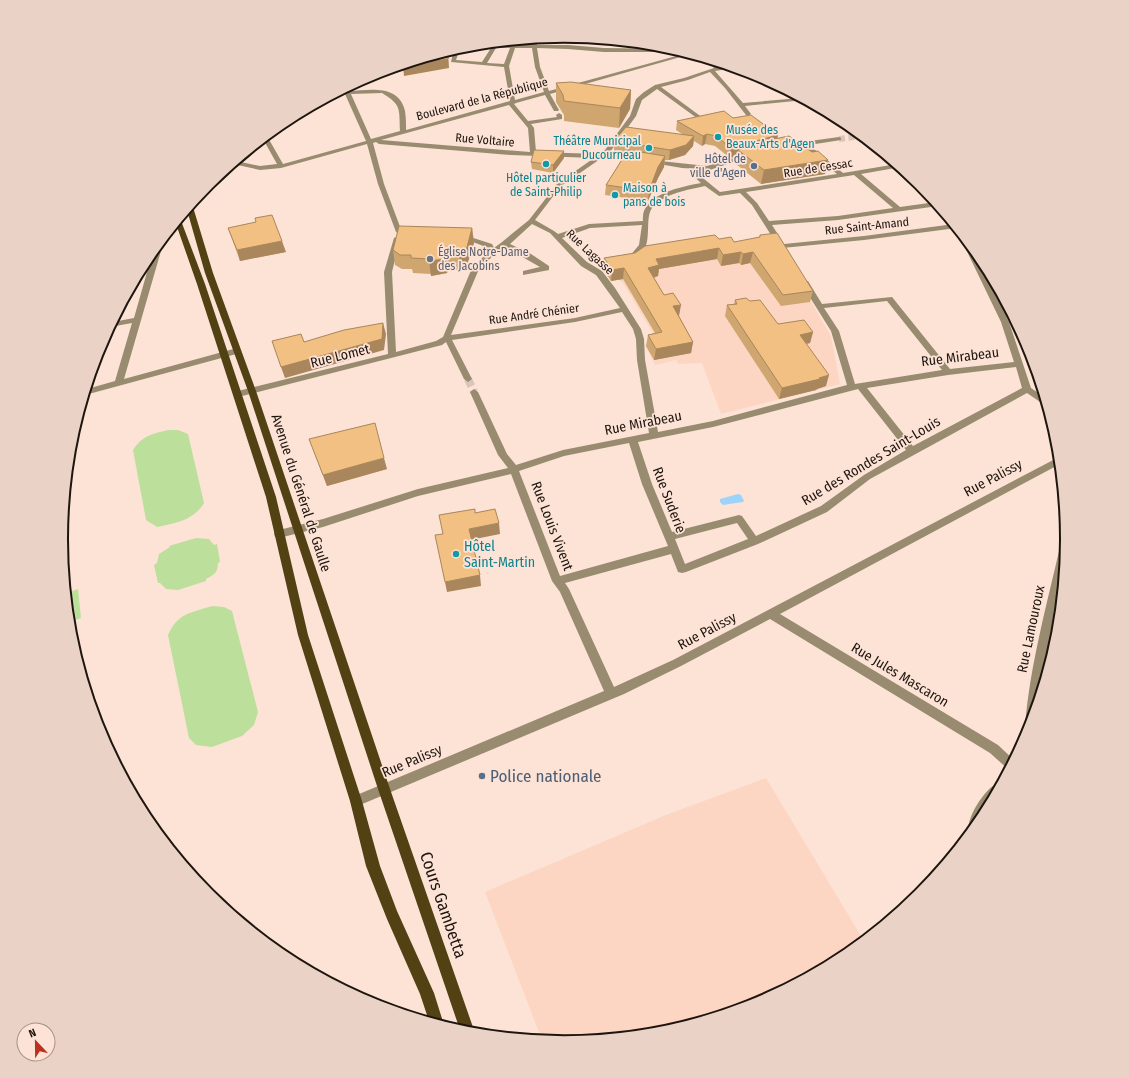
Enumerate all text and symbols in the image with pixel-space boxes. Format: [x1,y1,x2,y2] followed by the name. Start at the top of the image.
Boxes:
[415,75,549,123] street label: Boulevard de la République
[726,123,815,151] place label: Musée des Beaux-Arts d'Agen
[455,130,515,150] street label: Rue Voltaire
[713,132,723,142] marker: Musée des Beaux-Arts d'Agen
[553,134,641,162] place label: Théâtre Municipal Ducourneau
[644,143,654,153] marker: Théâtre Municipal Ducourneau
[690,152,746,180] place label: Hôtel de ville d'Agen
[783,156,853,180] street label: Rue de Cessac
[541,159,551,169] marker: Hôtel particulier de Saint-Philip
[749,161,759,171] marker: Hôtel de ville d'Agen
[506,171,587,199] place label: Hôtel particulier de Saint-Philip
[623,181,685,209] place label: Maison à pans de bois
[610,190,620,200] marker: Maison à pans de bois
[824,215,910,237] street label: Rue Saint-Amand
[563,226,617,278] street label: Rue Lagasse
[438,244,529,273] place label: Église Notre-Dame des Jacobins
[425,254,435,264] marker: Église Notre-Dame des Jacobins
[488,301,581,327] street label: Rue André Chénier
[309,340,372,372] street label: Rue Lomet
[920,344,1000,370] street label: Rue Mirabeau
[603,407,683,439] street label: Rue Mirabeau
[267,412,335,574] street label: Avenue du Général de Gaulle
[799,413,943,509] street label: Rue des Rondes Saint-Louis
[961,455,1026,500] street label: Rue Palissy
[649,465,689,535] street label: Rue Suderie
[527,479,577,573] street label: Rue Louis Vivent
[464,538,535,571] place label: Hôtel Saint-Martin
[451,549,461,559] marker: Hôtel Saint-Martin
[1013,583,1049,674] street label: Rue Lamouroux
[675,608,740,653] street label: Rue Palissy
[848,639,952,711] street label: Rue Jules Mascaron
[379,740,445,781] street label: Rue Palissy
[490,766,601,787] place label: Police nationale
[477,771,487,781] marker: Police nationale
[415,849,471,961] street label: Cours Gambetta
[16,1022,56,1062] north arrow
[27,1026,38,1040] text: N

